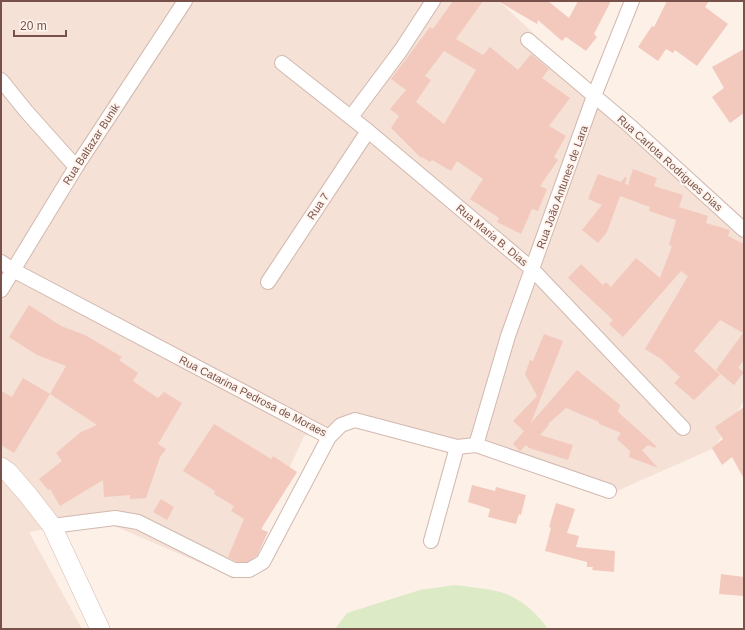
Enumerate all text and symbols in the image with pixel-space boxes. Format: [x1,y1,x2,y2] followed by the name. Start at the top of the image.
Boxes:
[14,12,66,38] scale bar
[20,19,47,33] text: 20 m
[60,101,122,187] street label: Rua Baltazar Bunik
[615,113,725,214] street label: Rua Carlota Rodrigues Dias
[534,123,590,250] street label: Rua João Antunes de Lara
[305,190,331,222] street label: Rua 7
[454,202,530,269] street label: Rua Maria B. Dias
[177,353,329,439] street label: Rua Catarina Pedrosa de Moraes

